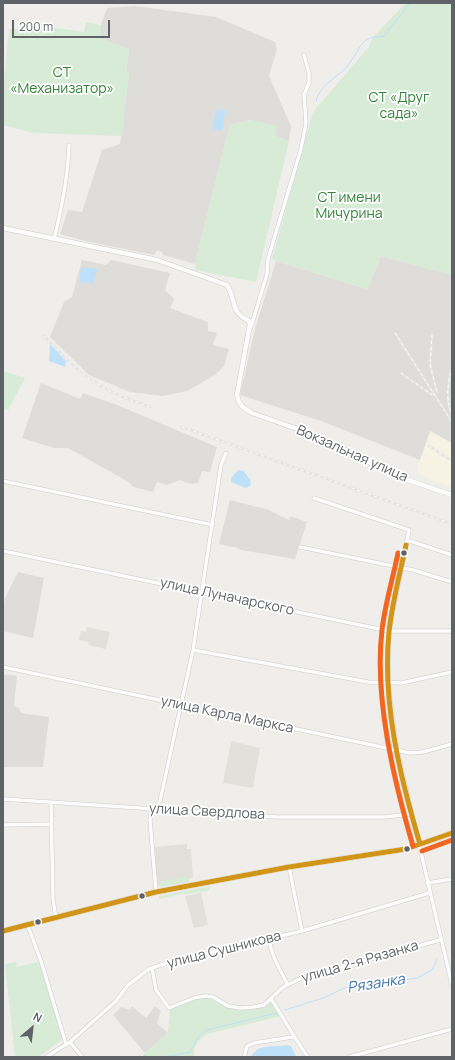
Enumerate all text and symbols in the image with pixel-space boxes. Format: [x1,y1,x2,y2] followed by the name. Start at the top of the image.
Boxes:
[14,12,112,38] scale bar
[19,18,53,35] text: 200 m
[10,65,114,98] park label: СТ «Механизатор»
[369,90,429,122] park label: СТ «Друг сада»
[315,190,383,222] park label: СТ имени Мичурина
[294,422,410,486] street label: Вокзальная улица
[399,548,409,558] unlabelled marker
[158,575,296,619] street label: улица Луначарского
[159,693,295,737] street label: улица Карла Маркса
[148,801,266,823] street label: улица Свердлова
[402,844,412,854] unlabelled marker
[137,891,147,901] unlabelled marker
[33,917,43,927] unlabelled marker
[165,928,283,972] street label: улица Сушникова
[300,937,420,987] street label: улица 2-я Рязанка
[346,971,406,997] water label: Рязанка
[12,1008,52,1048] north arrow
[31,1008,45,1025] text: N

